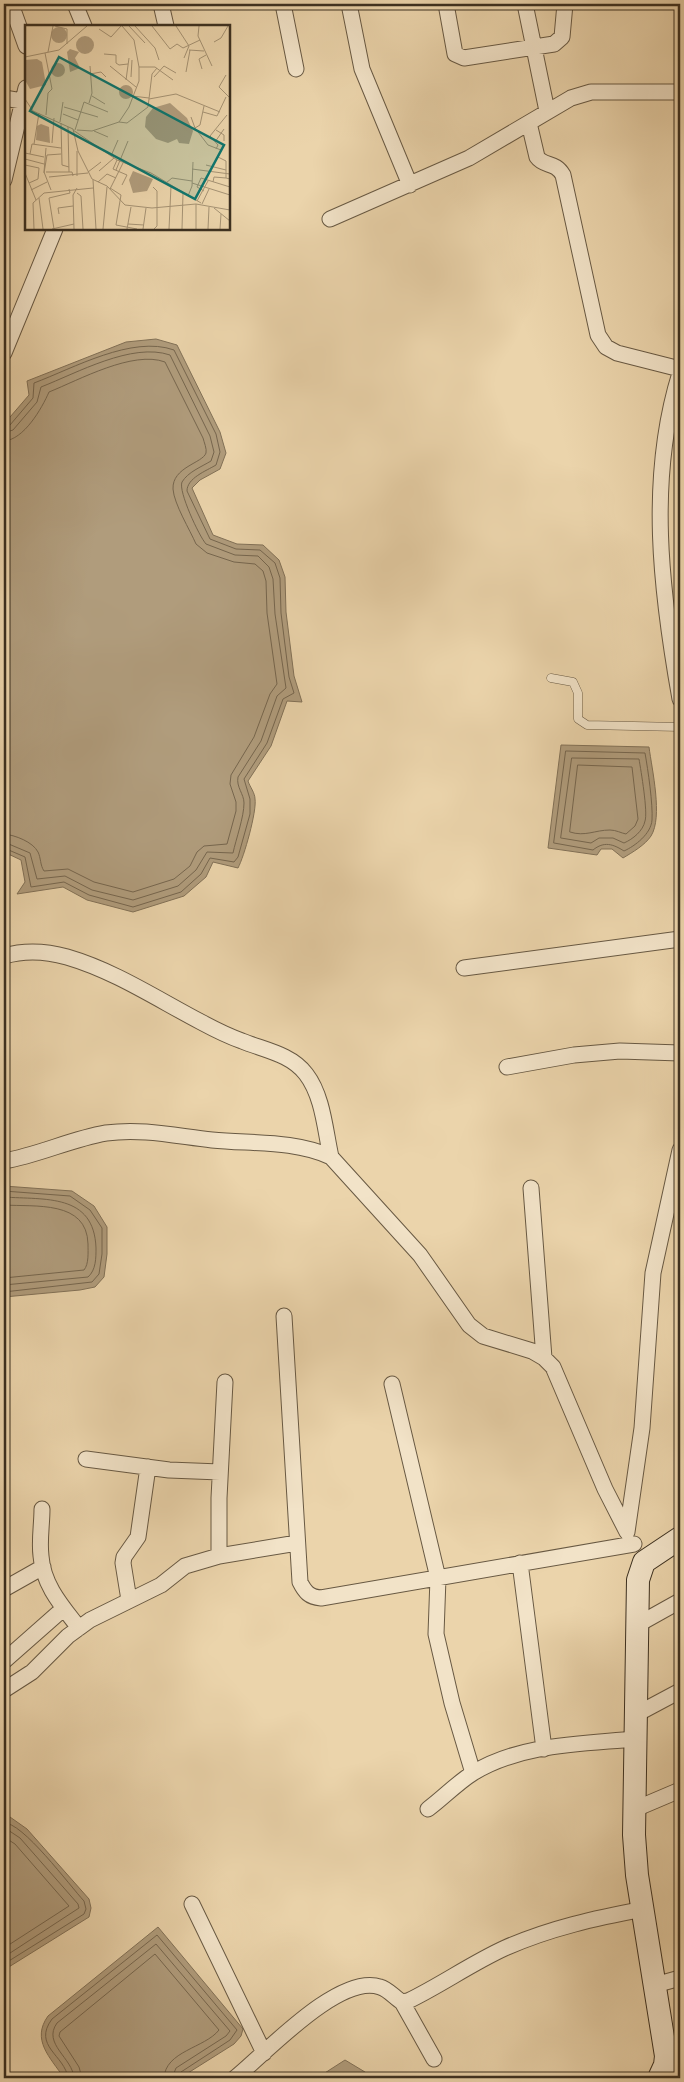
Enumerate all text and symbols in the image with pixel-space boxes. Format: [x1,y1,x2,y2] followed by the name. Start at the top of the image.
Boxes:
[25,25,230,230] inset map

